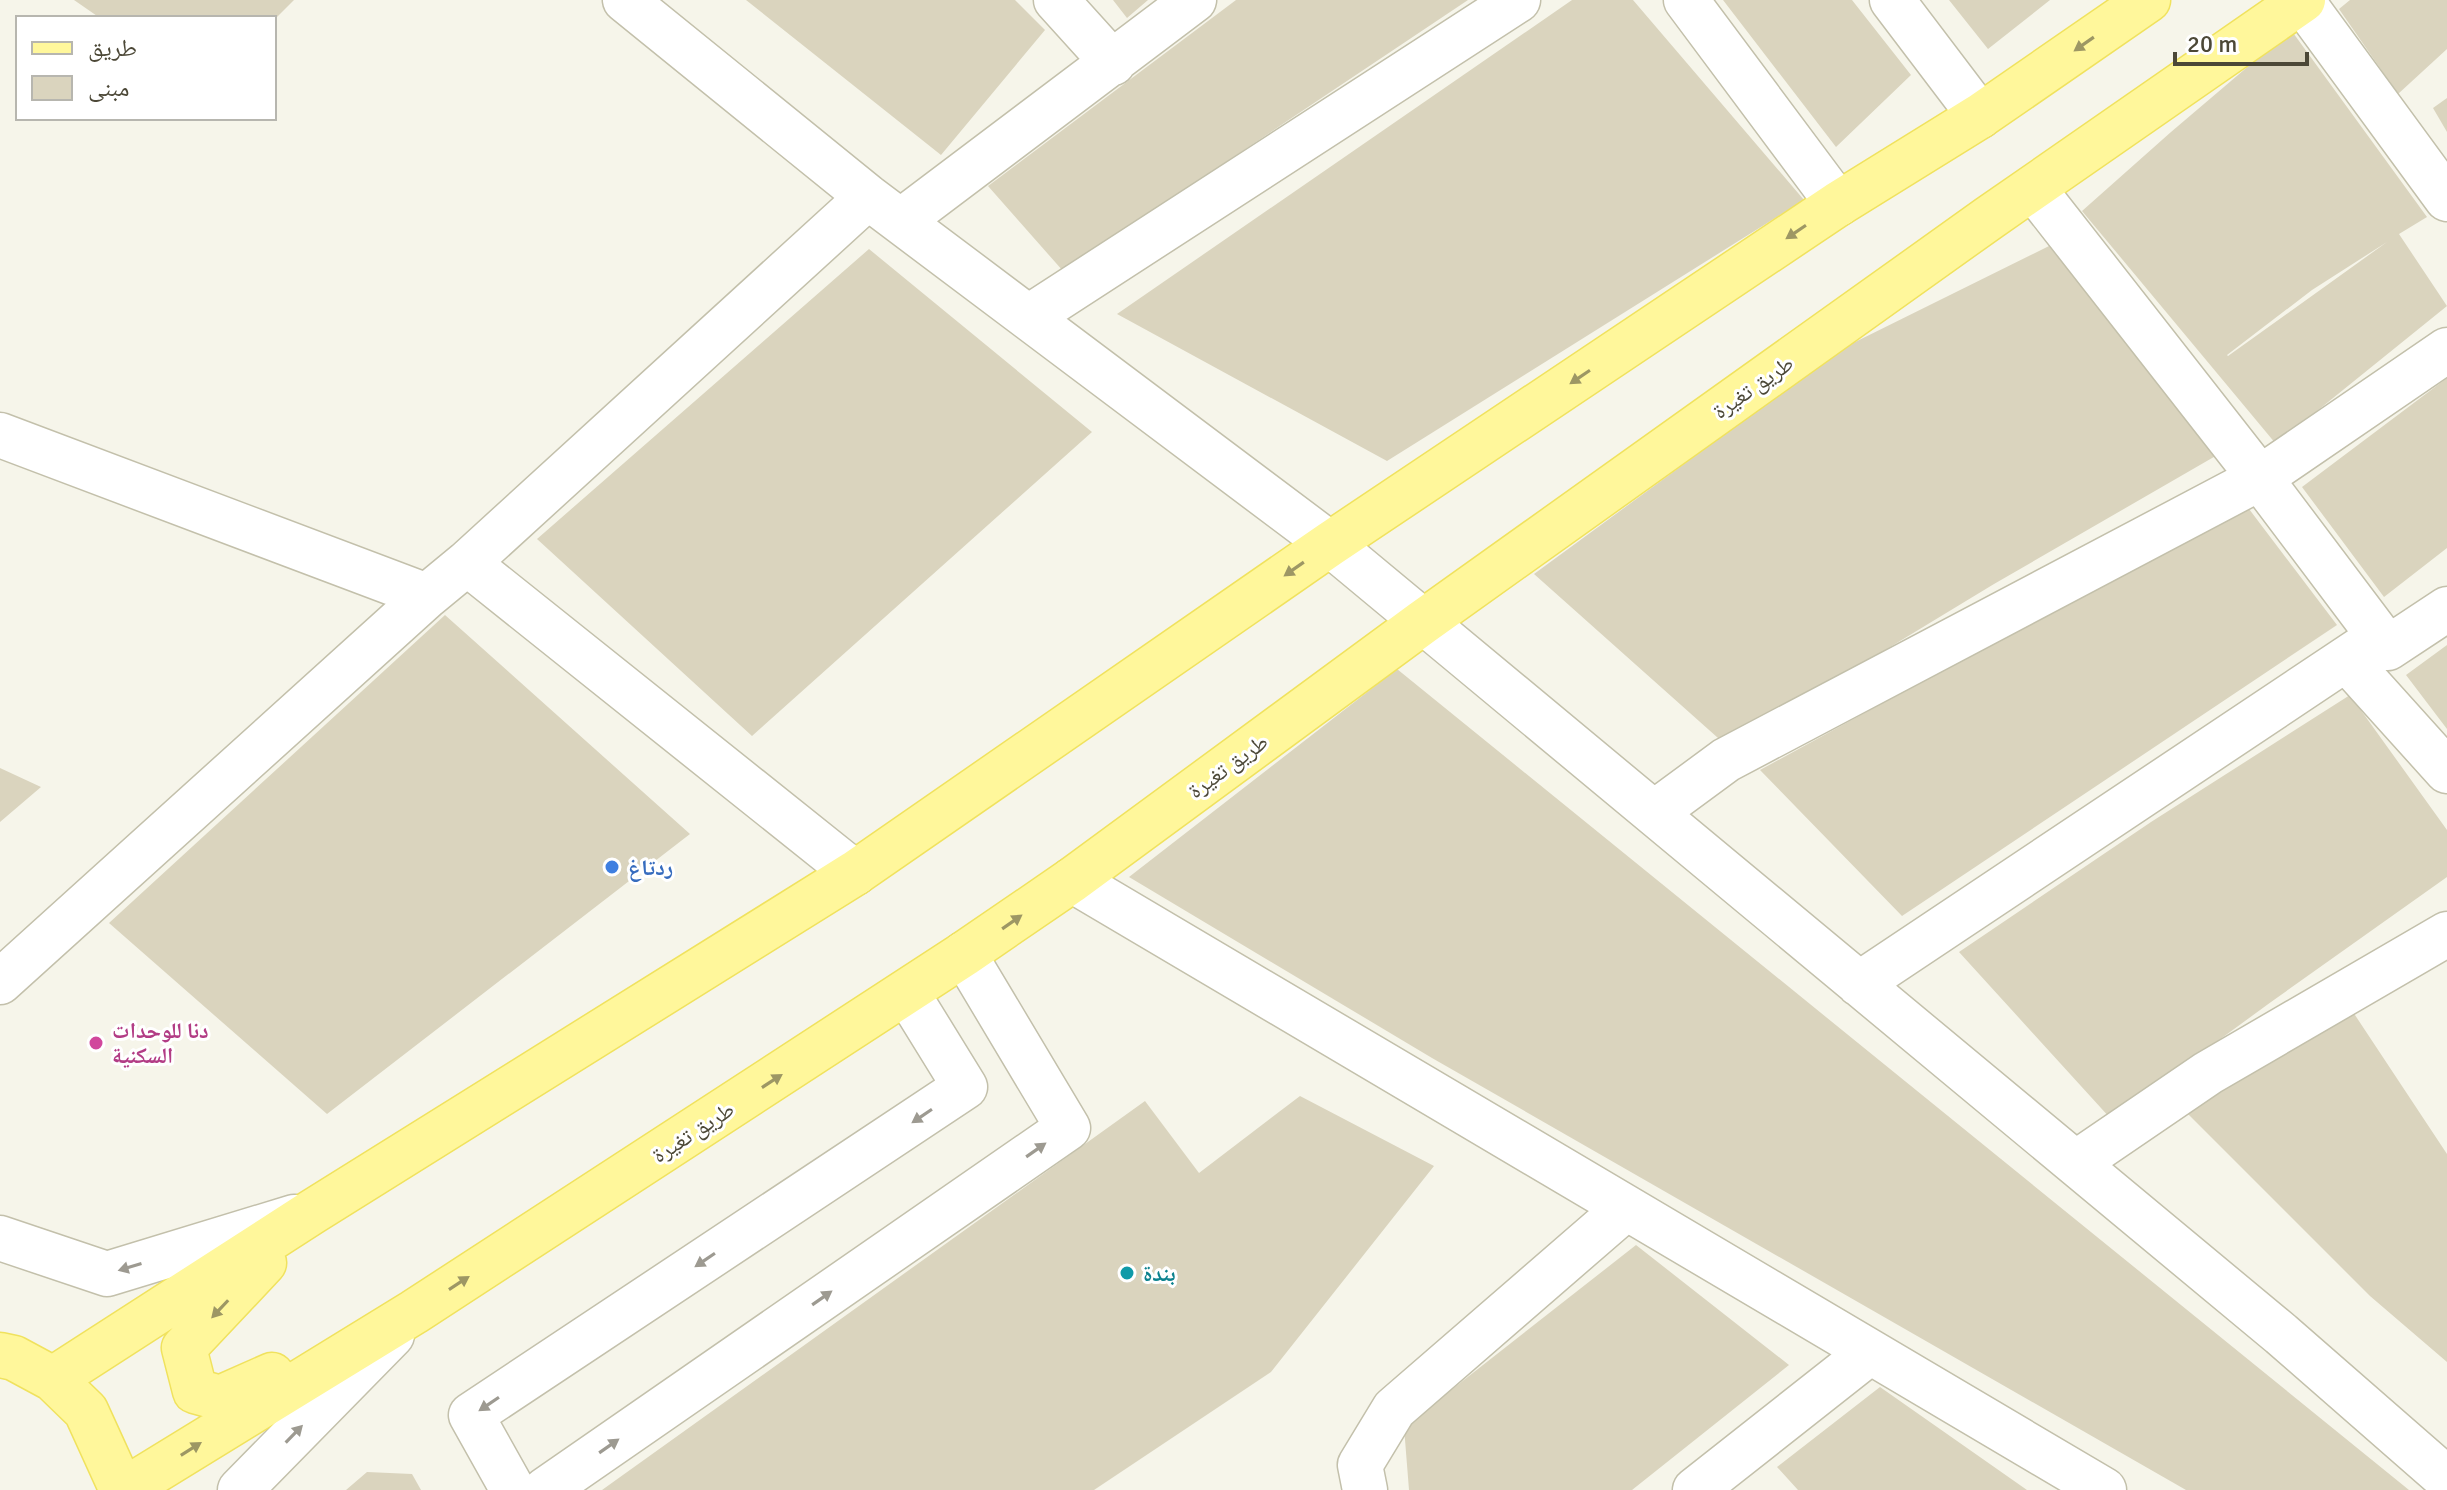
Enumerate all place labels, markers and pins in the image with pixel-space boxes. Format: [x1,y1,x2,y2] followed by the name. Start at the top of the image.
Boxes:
[628,854,673,882] place label: ردتاغ
[603,858,621,876] marker: ردتاغ
[112,1017,209,1069] place label: دنا للوحدات السكنية
[87,1034,105,1052] marker: دنا للوحدات السكنية
[1143,1260,1176,1287] place label: بندة
[1118,1264,1136,1282] marker: بندة

